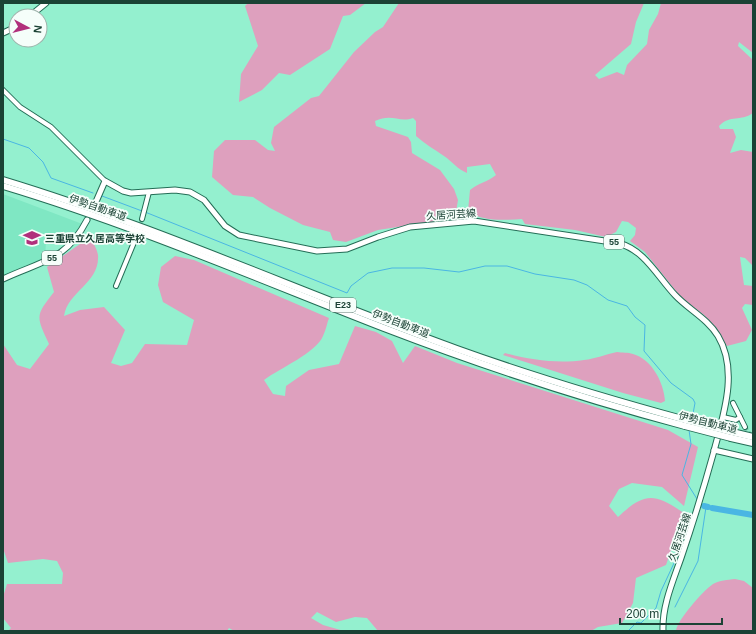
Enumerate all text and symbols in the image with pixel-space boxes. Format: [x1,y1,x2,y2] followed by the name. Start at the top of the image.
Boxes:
[8,8,48,48] north arrow
[31,25,44,34] text: N
[68,193,128,222] street label: 伊勢自動車道
[426,207,476,222] street label: 久居河芸線
[22,228,42,248] school or university icon: 三重県立久居高等学校
[45,233,145,244] place label: 三重県立久居高等学校
[604,235,624,249] road number: 55
[42,251,62,265] road number: 55
[330,298,356,312] road number: E23
[371,308,431,339] street label: 伊勢自動車道
[677,410,738,435] street label: 伊勢自動車道
[666,512,693,563] street label: 久居河芸線
[620,600,722,626] scale bar
[626,607,659,621] text: 200 m

